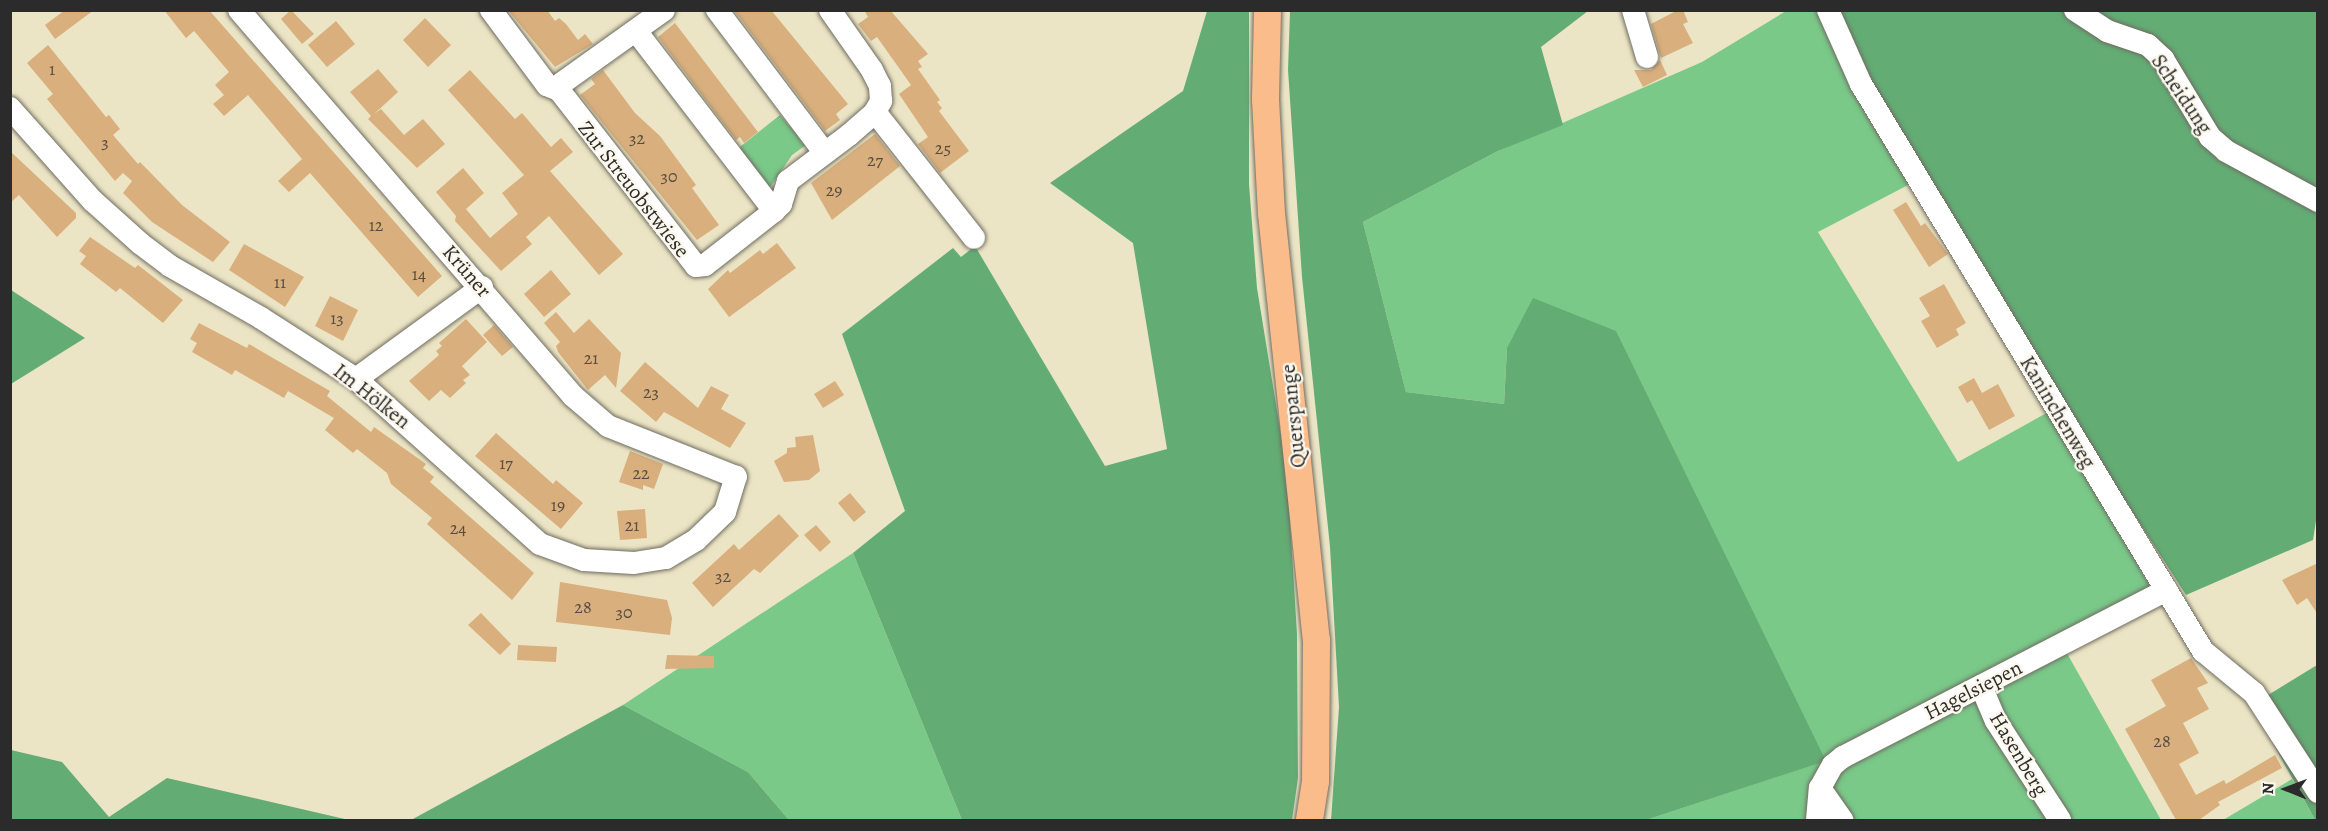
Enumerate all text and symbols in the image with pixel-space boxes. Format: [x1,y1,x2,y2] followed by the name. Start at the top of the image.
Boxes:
[2146,49,2218,139] street label: Scheidung
[49,58,55,80] house number: 1
[573,116,695,262] street label: Zur Streuobstwiese
[629,127,645,149] house number: 32
[101,131,109,153] house number: 3
[935,137,951,159] house number: 25
[867,149,883,171] house number: 27
[660,165,678,187] house number: 30
[826,179,842,201] house number: 29
[369,214,383,236] house number: 12
[437,240,497,302] street label: Krüner
[412,263,426,285] house number: 14
[274,271,286,293] house number: 11
[330,307,344,329] house number: 13
[584,347,598,369] house number: 21
[2015,351,2101,473] street label: Kaninchenweg
[328,358,416,434] street label: Im Hölken
[1275,363,1311,469] street label: Querspange
[643,381,659,403] house number: 23
[499,452,513,474] house number: 17
[632,462,650,484] house number: 22
[551,494,565,516] house number: 19
[625,514,639,536] house number: 21
[450,517,466,539] house number: 24
[715,565,731,587] house number: 32
[574,596,592,618] house number: 28
[615,601,633,623] house number: 30
[1920,655,2026,725] street label: Hagelsiepen
[1984,708,2054,800] street label: Hasenberg
[2153,730,2171,752] house number: 28
[2256,759,2316,819] north arrow
[2257,783,2279,795] text: N

